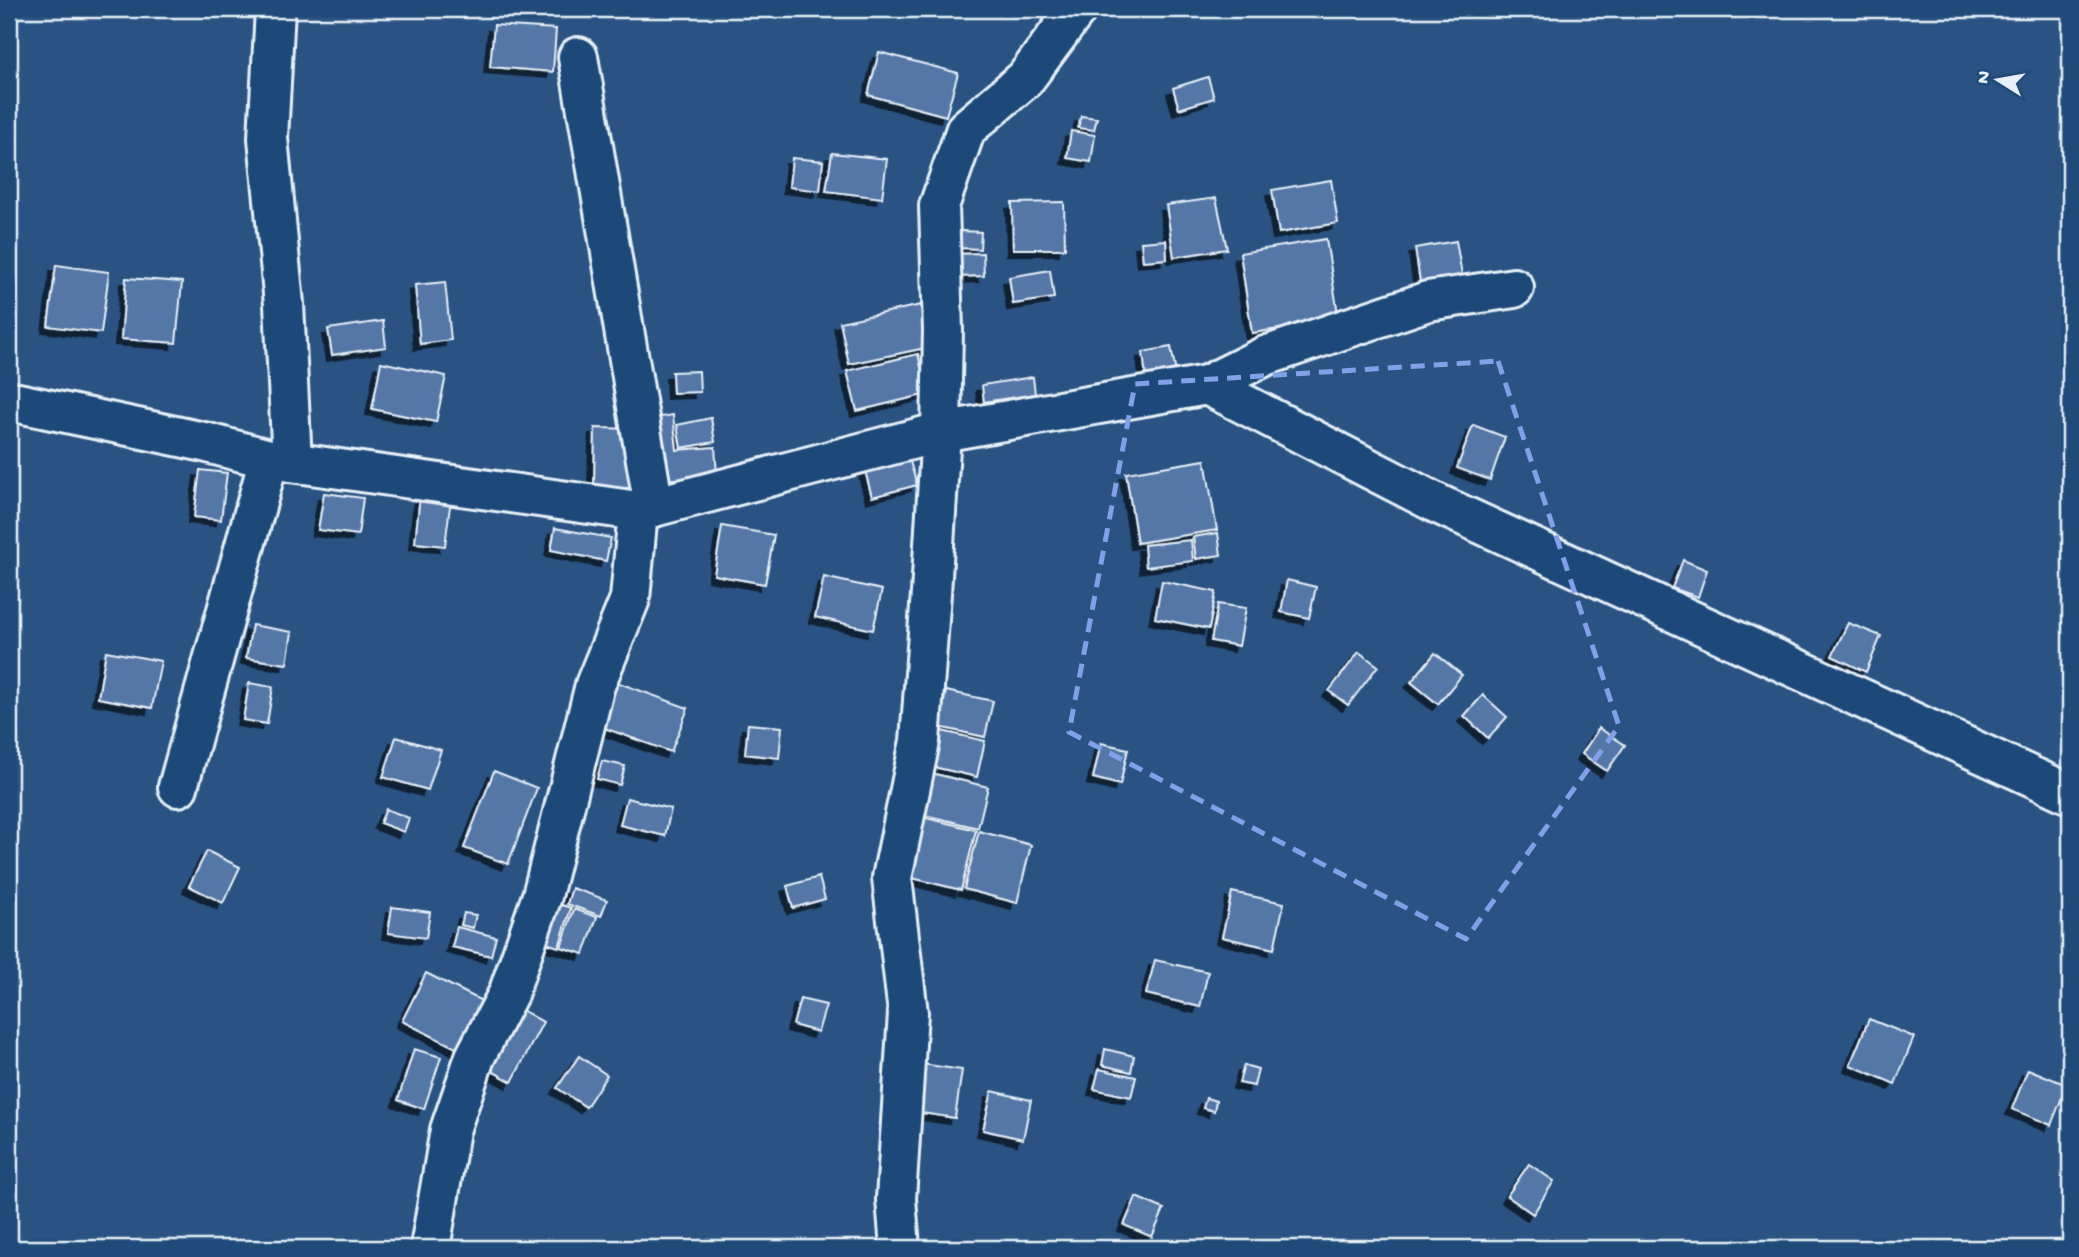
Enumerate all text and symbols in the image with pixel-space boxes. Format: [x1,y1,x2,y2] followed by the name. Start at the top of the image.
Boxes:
[1964,46,2034,116] north arrow
[1972,69,1997,86] text: N

